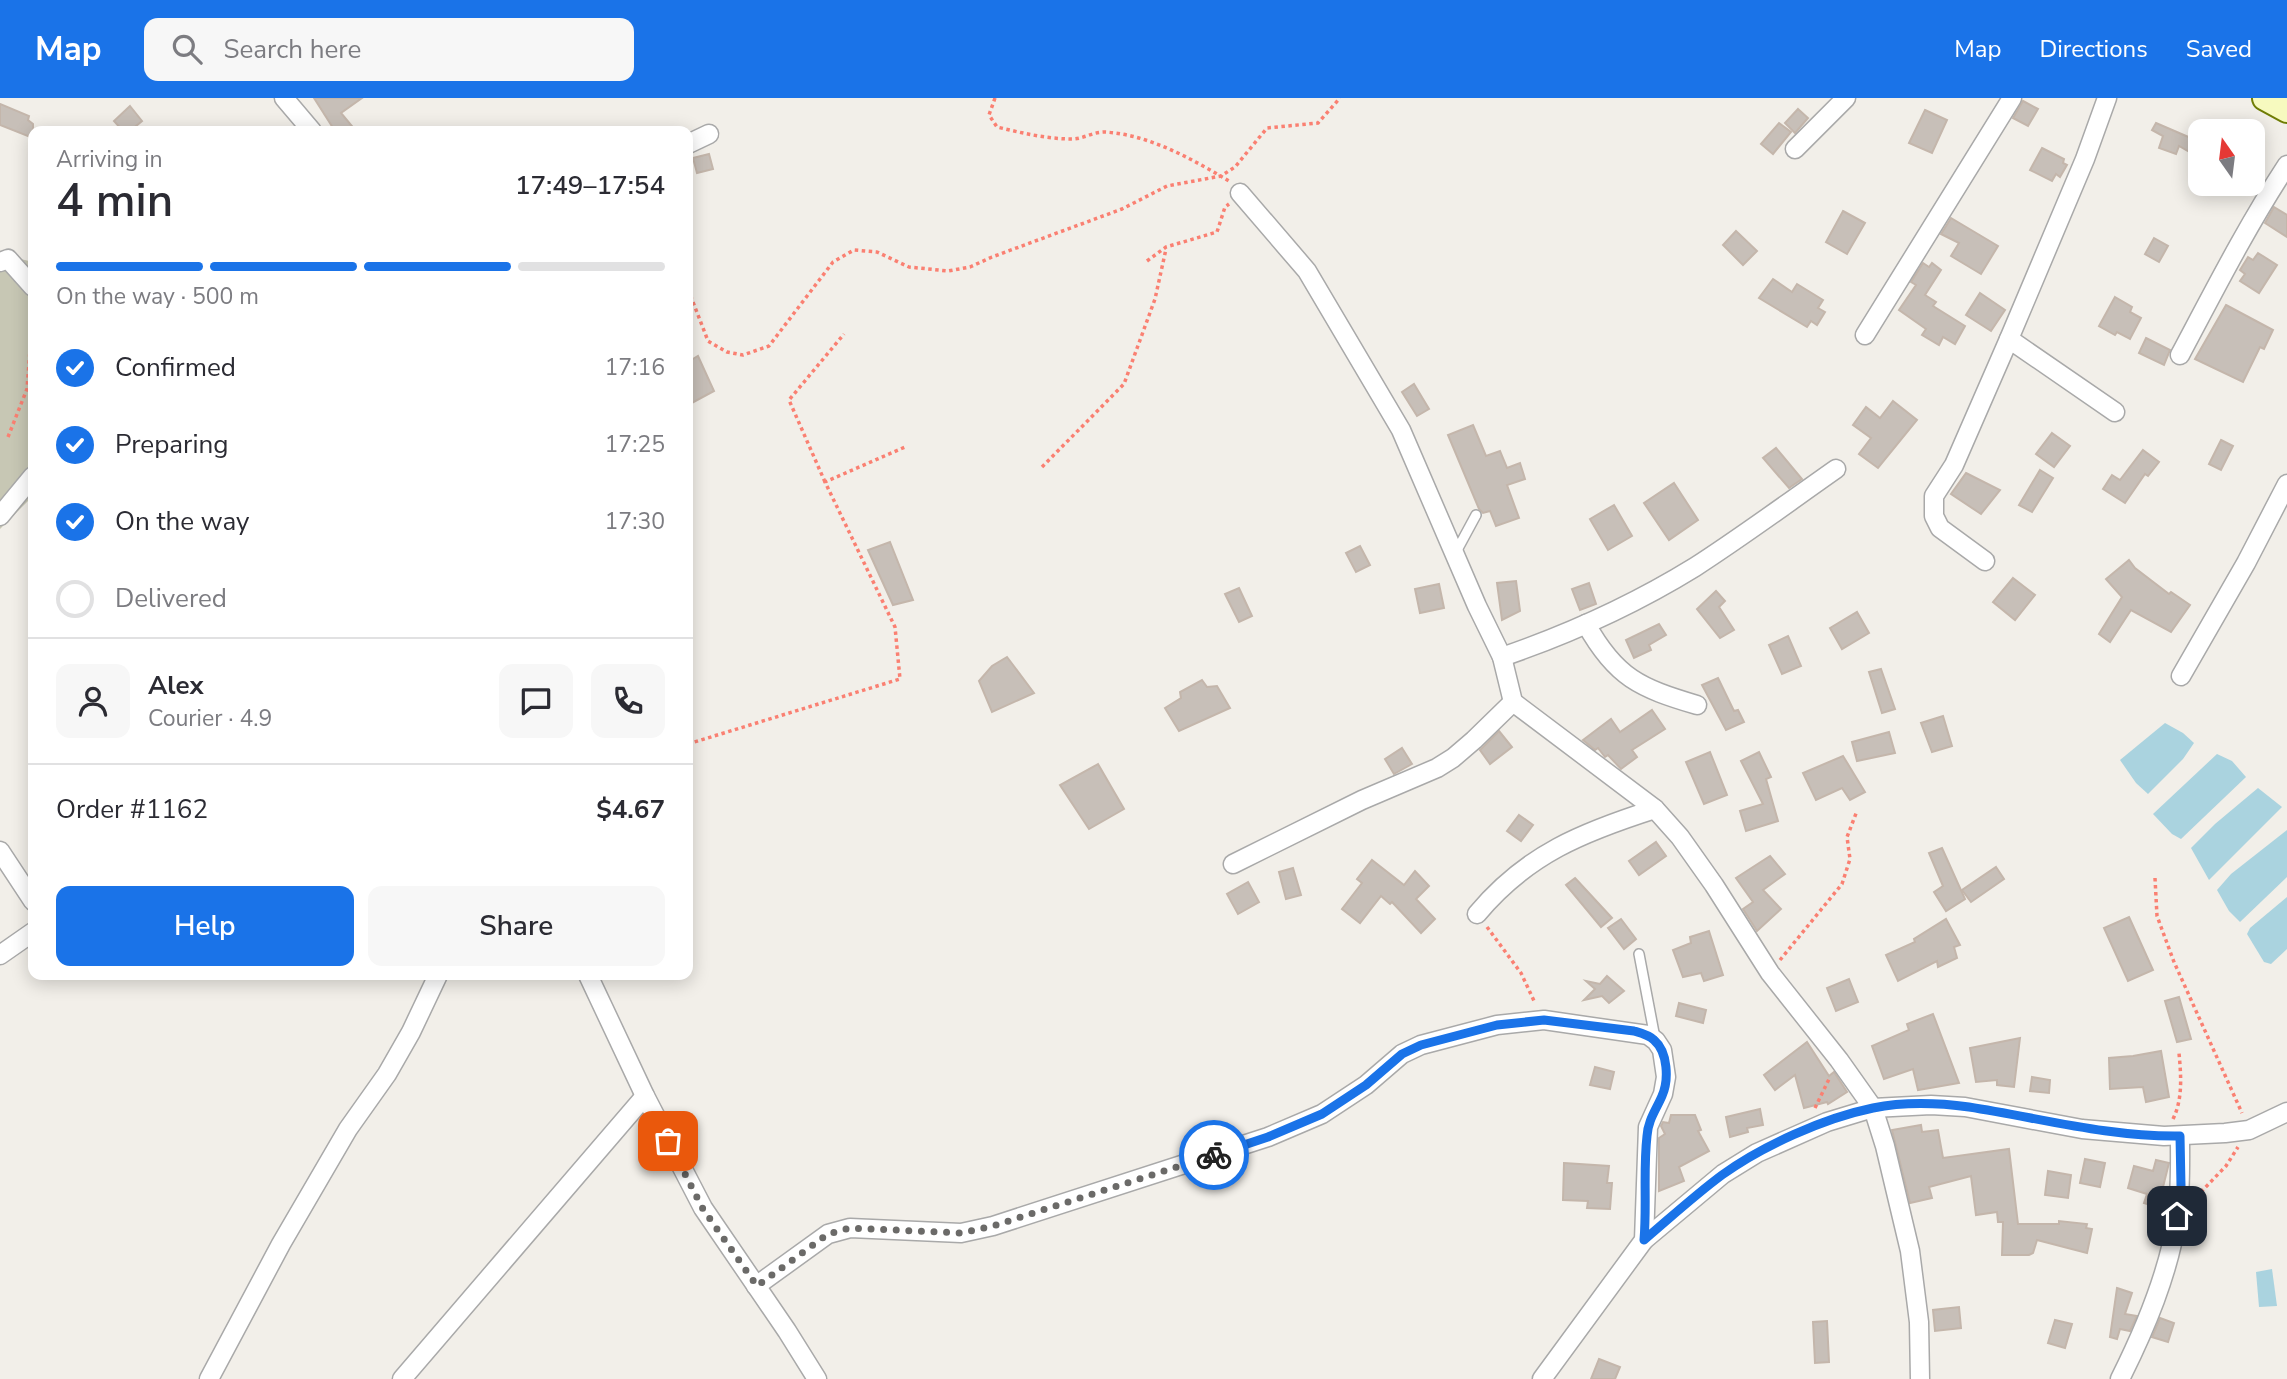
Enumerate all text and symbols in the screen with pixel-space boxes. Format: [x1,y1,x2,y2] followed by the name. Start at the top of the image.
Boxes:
[144,18,634,81] search box
[35,27,102,72] text: Map
[168,30,206,68] icon: search
[224,32,361,67] text: Search here
[1954,33,2001,65] text: Map
[2039,33,2148,65] text: Directions
[2186,33,2252,65] text: Saved
[2188,119,2264,196] north arrow
[2188,119,2265,196] map controls
[56,144,163,175] text: Arriving in
[515,168,665,203] text: 17:49–17:54
[56,169,173,232] text: 4 min
[56,281,259,312] text: On the way · 500 m
[56,349,94,387] icon: check
[115,350,236,385] text: Confirmed
[605,352,665,383] text: 17:16
[56,426,94,464] icon: check
[115,427,228,462] text: Preparing
[605,429,665,460] text: 17:25
[56,503,94,541] icon: check
[115,504,249,539] text: On the way
[605,506,665,537] text: 17:30
[115,581,227,616] text: Delivered
[56,664,130,738] button: person
[499,664,573,738] button: chat
[591,664,665,738] button: phone
[148,668,204,703] text: Alex
[148,703,272,734] text: Courier · 4.9
[56,792,208,827] text: Order #1162
[596,792,665,827] text: $4.67
[56,886,354,966] button: Help
[368,886,665,966] button: Share
[638,1111,698,1171] pin
[1179,1120,1249,1190] courier
[649,1122,687,1160] icon: bag
[1195,1136,1233,1174] icon: bike
[2147,1186,2207,1246] pin
[2158,1197,2196,1235] icon: home

